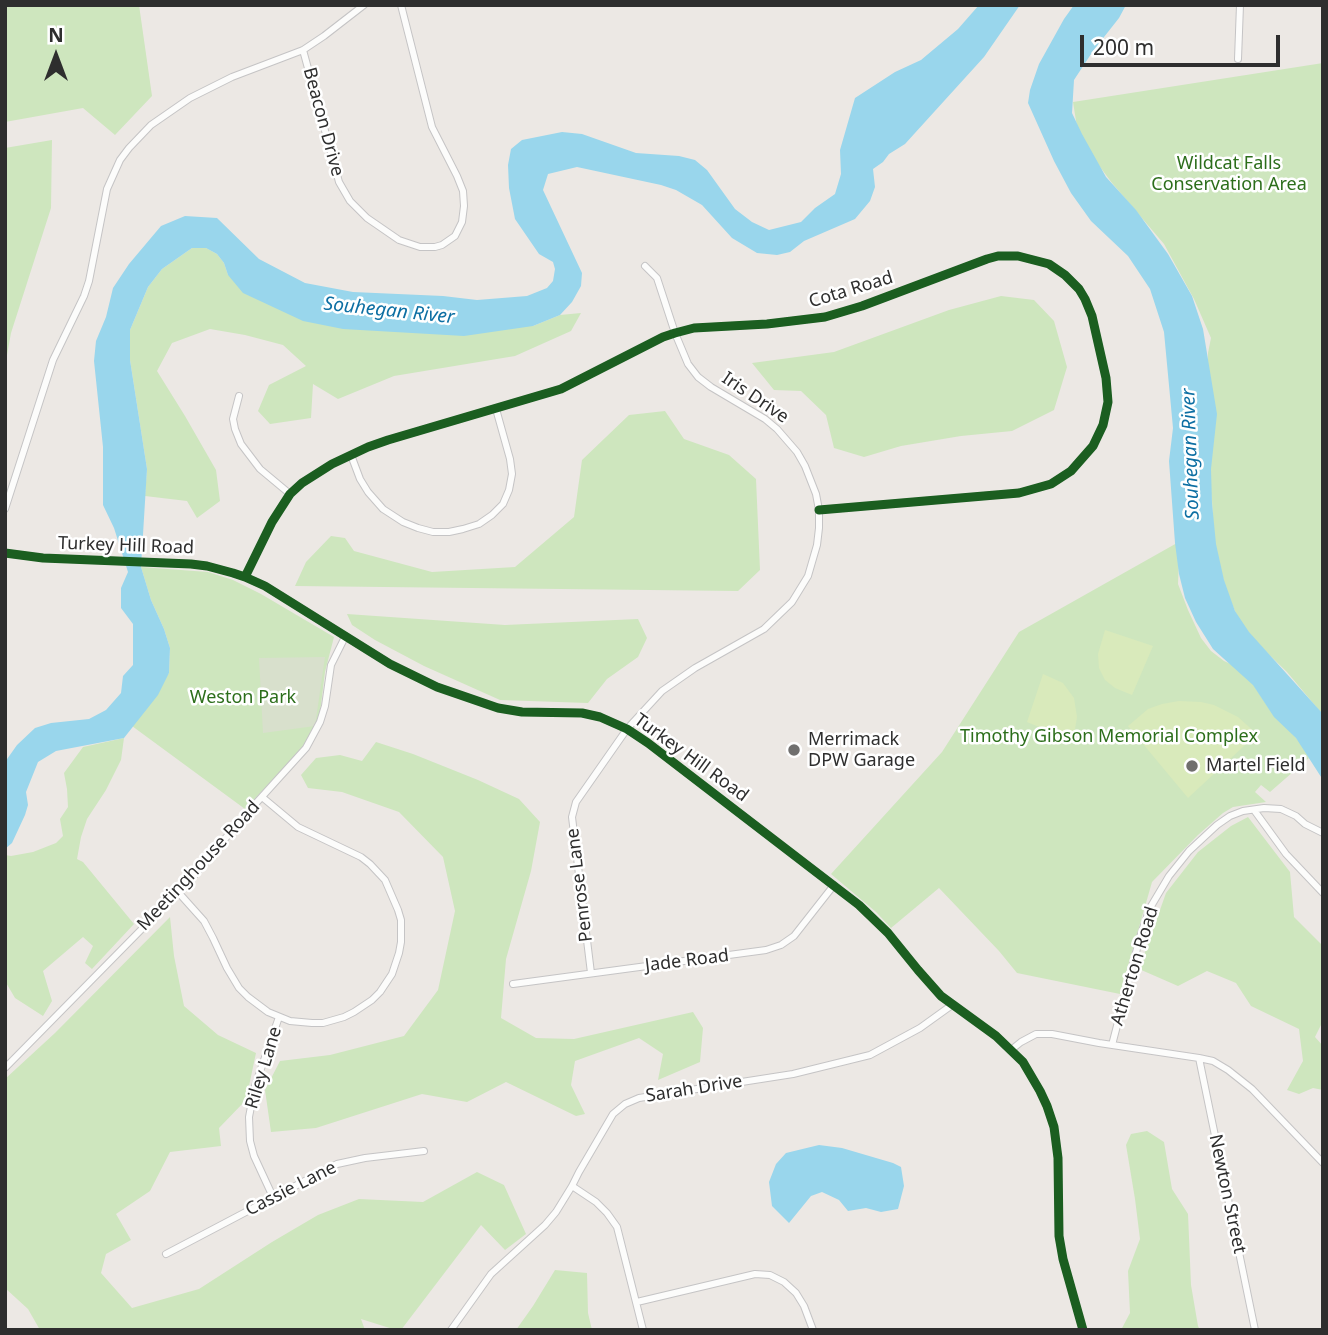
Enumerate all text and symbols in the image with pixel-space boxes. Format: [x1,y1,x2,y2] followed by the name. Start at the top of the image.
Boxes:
[21,21,91,91] north arrow
[1083,21,1282,65] scale bar
[48,22,64,48] text: N
[1093,33,1154,61] text: 200 m
[298,65,348,179] street label: Beacon Drive
[1151,153,1307,196] park label: Wildcat Falls Conservation Area
[806,267,896,313] street label: Cota Road
[323,293,455,329] water label: Souhegan River
[717,368,793,428] street label: Iris Drive
[1177,388,1205,520] water label: Souhegan River
[58,533,194,559] street label: Turkey Hill Road
[190,687,296,709] park label: Weston Park
[630,709,752,807] street label: Turkey Hill Road
[960,726,1258,748] park label: Timothy Gibson Memorial Complex
[808,729,915,772] place label: Merrimack DPW Garage
[786,742,802,758] marker: Merrimack DPW Garage
[1206,755,1306,777] place label: Martel Field
[1184,758,1200,774] marker: Martel Field
[133,797,265,935] street label: Meetinghouse Road
[562,827,598,943] street label: Penrose Lane
[1107,904,1163,1028] street label: Atherton Road
[644,945,730,977] street label: Jade Road
[241,1024,287,1112] street label: Riley Lane
[644,1071,744,1107] street label: Sarah Drive
[1204,1133,1250,1255] street label: Newton Street
[242,1157,340,1221] street label: Cassie Lane

